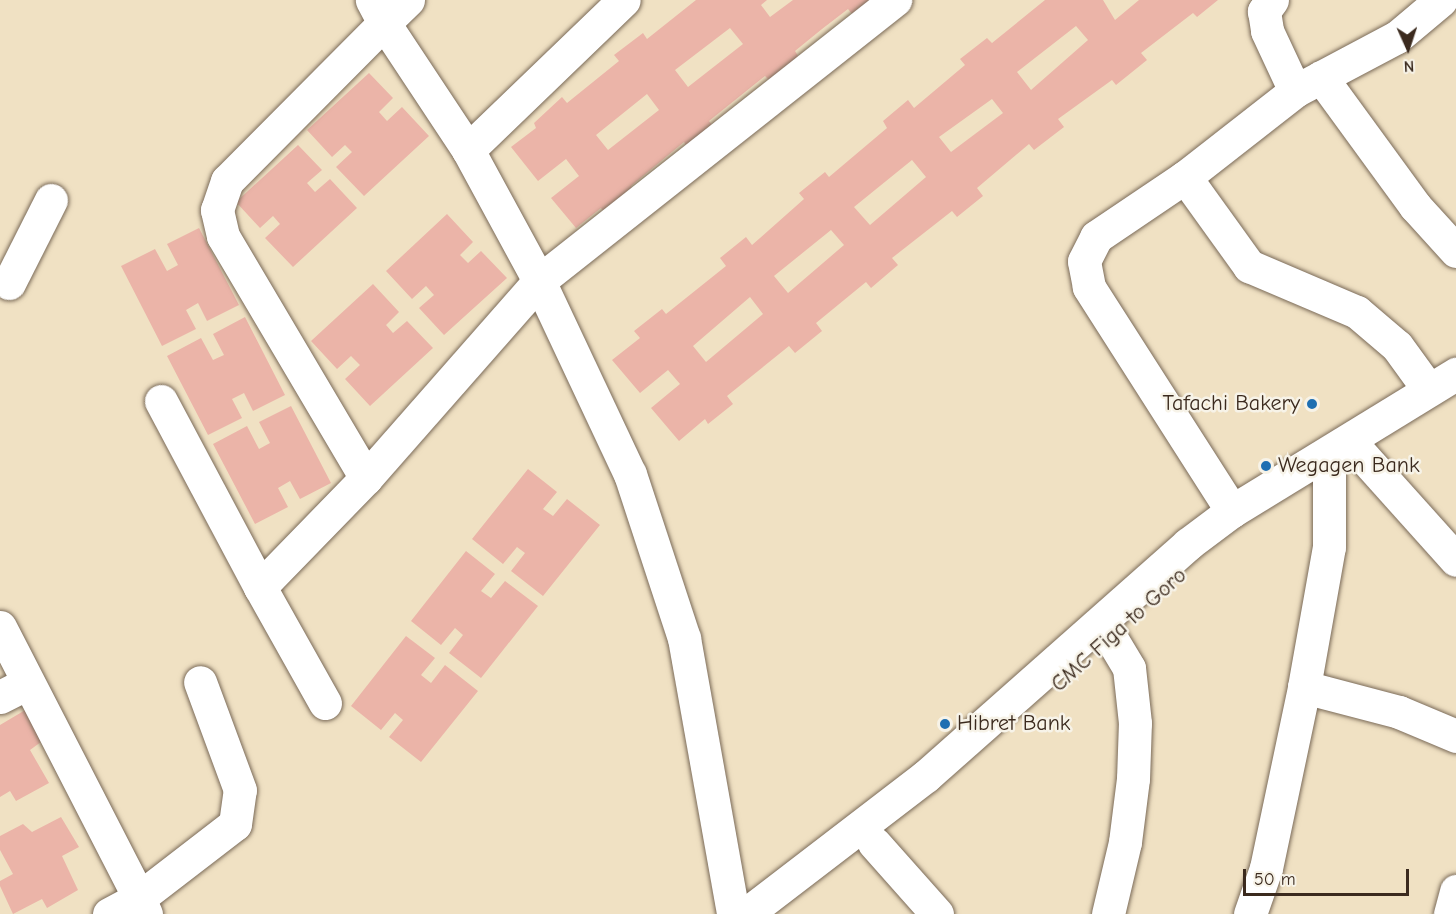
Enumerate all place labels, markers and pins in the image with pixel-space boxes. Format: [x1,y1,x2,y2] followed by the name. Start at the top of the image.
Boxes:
[1163,391,1300,417] place label: Tafachi Bakery
[1305,397,1319,411] marker: Tafachi Bakery
[1278,453,1420,479] place label: Wegagen Bank
[1259,459,1273,473] marker: Wegagen Bank
[957,711,1070,737] place label: Hibret Bank
[938,717,952,731] marker: Hibret Bank

